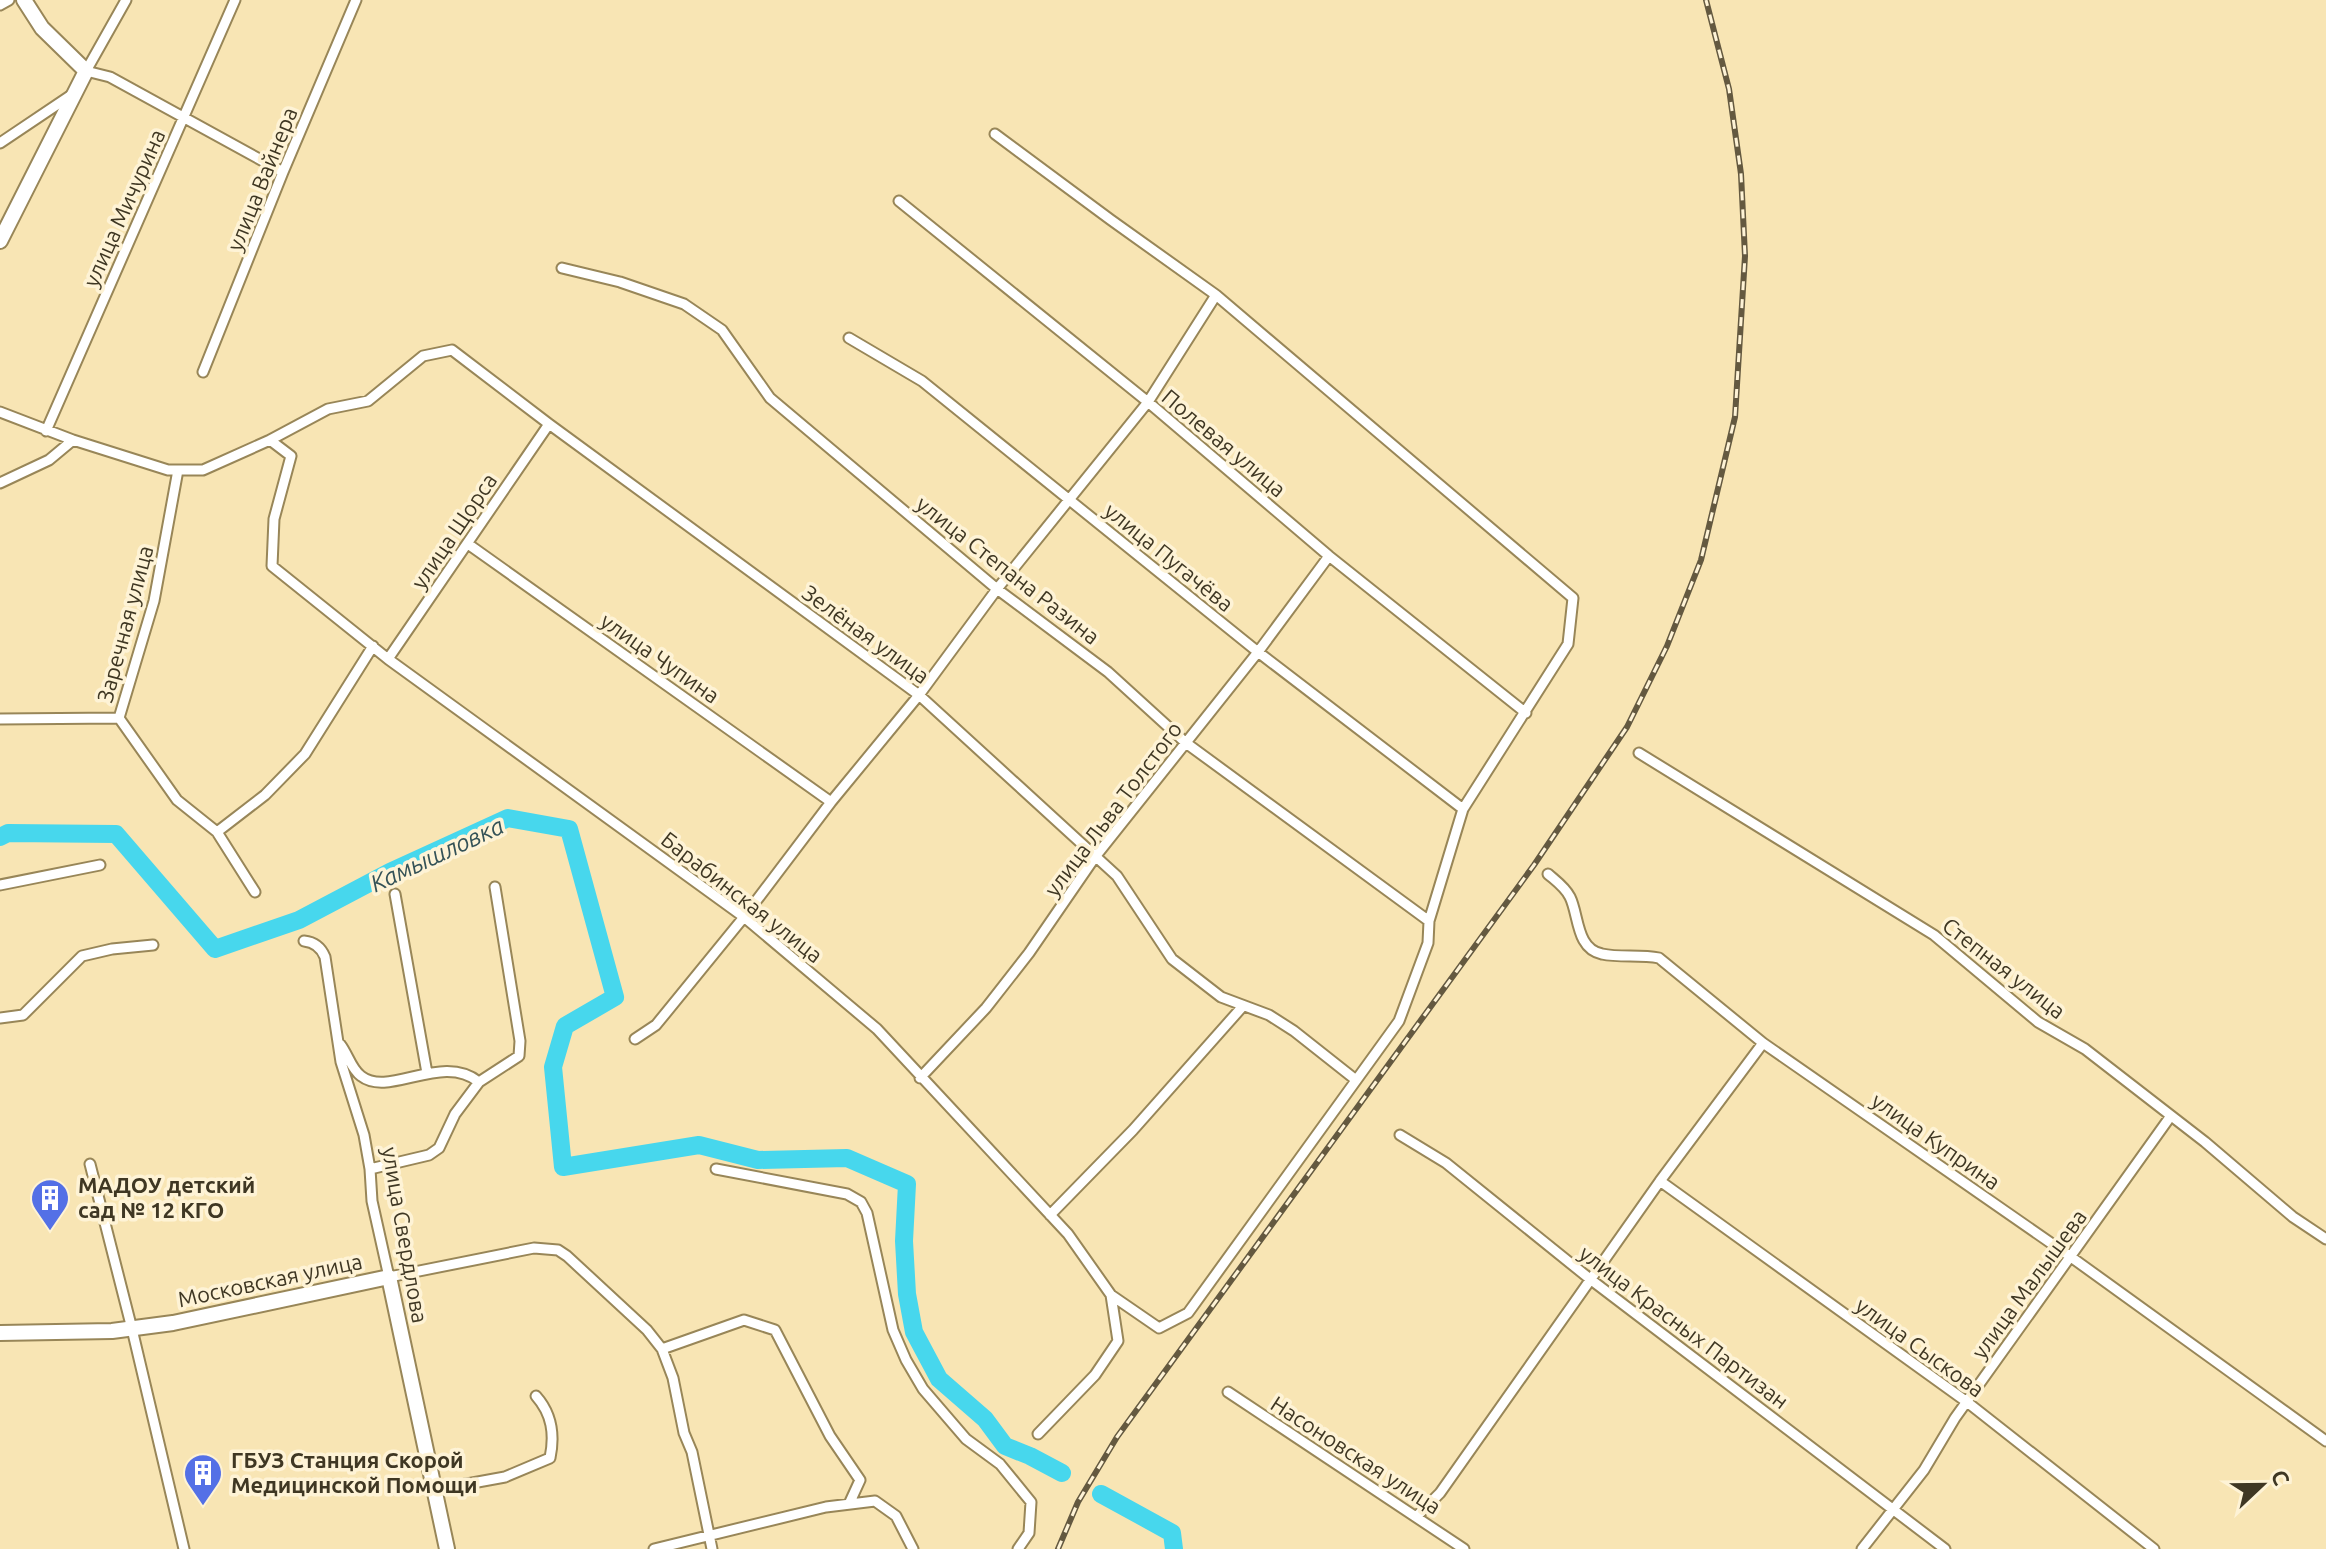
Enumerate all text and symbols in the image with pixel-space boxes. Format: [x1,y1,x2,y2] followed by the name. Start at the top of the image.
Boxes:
[221,103,302,254] street label: улица Вайнера
[78,125,169,290] street label: улица Мичурина
[1157,384,1291,502] street label: Полевая улица
[406,468,501,593] street label: улица Щорса
[912,490,1105,649] street label: улица Степана Разина
[1100,497,1239,616] street label: улица Пугачёва
[92,543,157,705] street label: Заречная улица
[798,579,935,688] street label: Зелёная улица
[596,607,724,708] street label: улица Чупина
[1039,716,1186,901] street label: улица Льва Толстого
[366,812,508,897] water label: Камышловка
[657,826,828,967] street label: Барабинская улица
[1938,912,2071,1023] street label: Степная улица
[1867,1087,2005,1194] street label: улица Куприна
[378,1145,433,1325] street label: улица Свердлова
[78,1172,255,1222] place label: МАДОУ детский сад № 12 КГО
[29,1177,71,1232] building icon: МАДОУ детский сад № 12 КГО
[1966,1204,2091,1363] street label: улица Малышева
[1575,1240,1794,1413] street label: улица Красных Партизан
[175,1248,364,1311] street label: Московская улица
[1851,1292,1989,1402] street label: улица Сыскова
[1267,1390,1446,1519] street label: Насоновская улица
[2222,1445,2302,1525] north arrow
[231,1447,477,1497] place label: ГБУЗ Станция Скорой Медицинской Помощи
[182,1452,224,1507] building icon: ГБУЗ Станция Скорой Медицинской Помощи
[2267,1466,2295,1489] text: С

